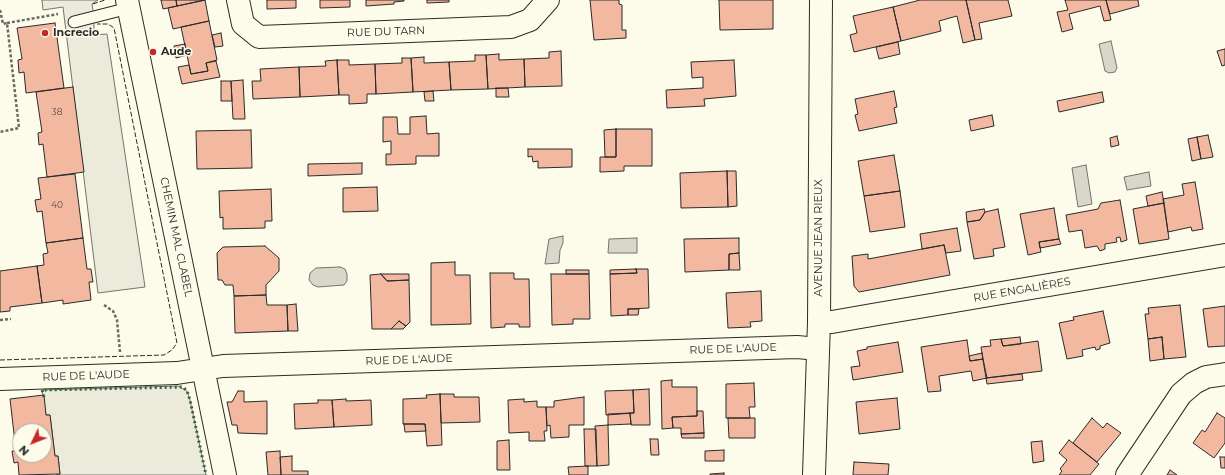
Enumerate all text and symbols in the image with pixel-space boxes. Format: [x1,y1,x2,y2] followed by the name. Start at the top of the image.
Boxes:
[347,24,425,40] street label: RUE DU TARN
[53,26,99,40] place label: Increcio
[40,28,50,38] marker: Increcio
[161,45,191,59] place label: Aude
[148,47,158,57] marker: Aude
[52,107,62,117] house number: 38
[157,176,195,298] street label: CHEMIN MAL CLABEL
[812,179,826,297] street label: AVENUE JEAN RIEUX
[51,200,63,210] house number: 40
[972,275,1072,305] street label: RUE ENGALIÈRES
[689,341,777,357] street label: RUE DE L'AUDE
[365,352,453,368] street label: RUE DE L'AUDE
[42,368,130,384] street label: RUE DE L'AUDE
[12,423,52,463] north arrow
[16,442,32,459] text: N

